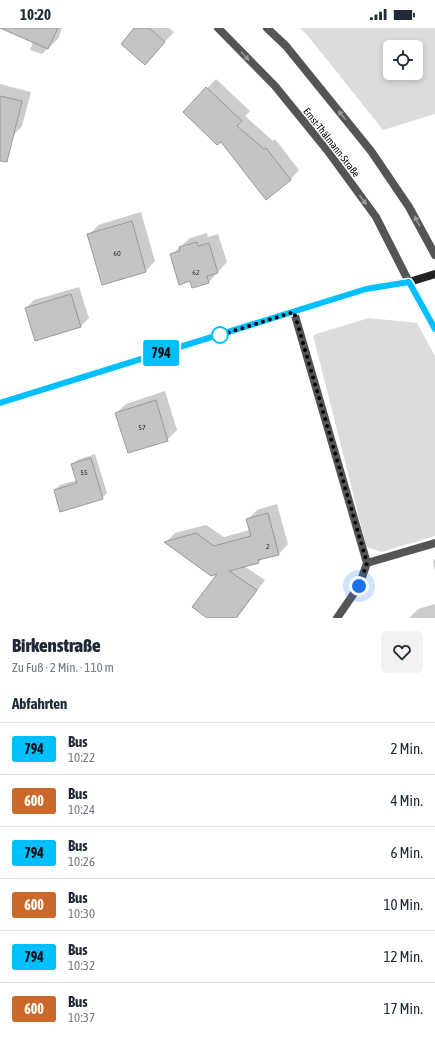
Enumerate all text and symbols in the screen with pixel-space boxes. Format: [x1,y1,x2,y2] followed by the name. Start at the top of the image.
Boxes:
[20,6,51,23] text: 10:20
[383,40,423,80] map controls
[383,40,423,80] button: locate
[241,51,250,61] one-way arrow
[301,106,362,179] street label: Ernst-Thälmann-Straße
[337,109,346,120] one-way arrow
[359,194,367,205] one-way arrow
[413,215,420,227] one-way arrow
[113,249,121,258] house number: 60
[192,268,200,277] house number: 62
[211,326,229,344] unlabelled marker
[138,340,184,366] line badge: 794
[151,345,171,361] text: 794
[138,423,146,432] house number: 57
[80,468,88,477] house number: 55
[266,542,270,551] house number: 2
[349,576,369,596] your location
[381,631,423,673] button: heart
[12,634,101,656] text: Birkenstraße
[12,660,114,675] text: Zu Fuß · 2 Min. · 110 m
[12,695,67,712] text: Abfahrten
[68,733,88,750] text: Bus
[390,740,423,757] text: 2 Min.
[24,741,44,757] text: 794
[68,750,95,765] text: 10:22
[68,785,88,802] text: Bus
[390,792,423,809] text: 4 Min.
[24,793,44,809] text: 600
[68,802,95,817] text: 10:24
[68,837,88,854] text: Bus
[390,844,423,861] text: 6 Min.
[24,845,44,861] text: 794
[68,854,95,869] text: 10:26
[68,889,88,906] text: Bus
[383,896,423,913] text: 10 Min.
[24,897,44,913] text: 600
[68,906,95,921] text: 10:30
[68,941,88,958] text: Bus
[383,948,423,965] text: 12 Min.
[24,949,44,965] text: 794
[68,958,95,973] text: 10:32
[68,993,88,1010] text: Bus
[383,1000,423,1017] text: 17 Min.
[24,1001,44,1017] text: 600
[68,1010,95,1025] text: 10:37

